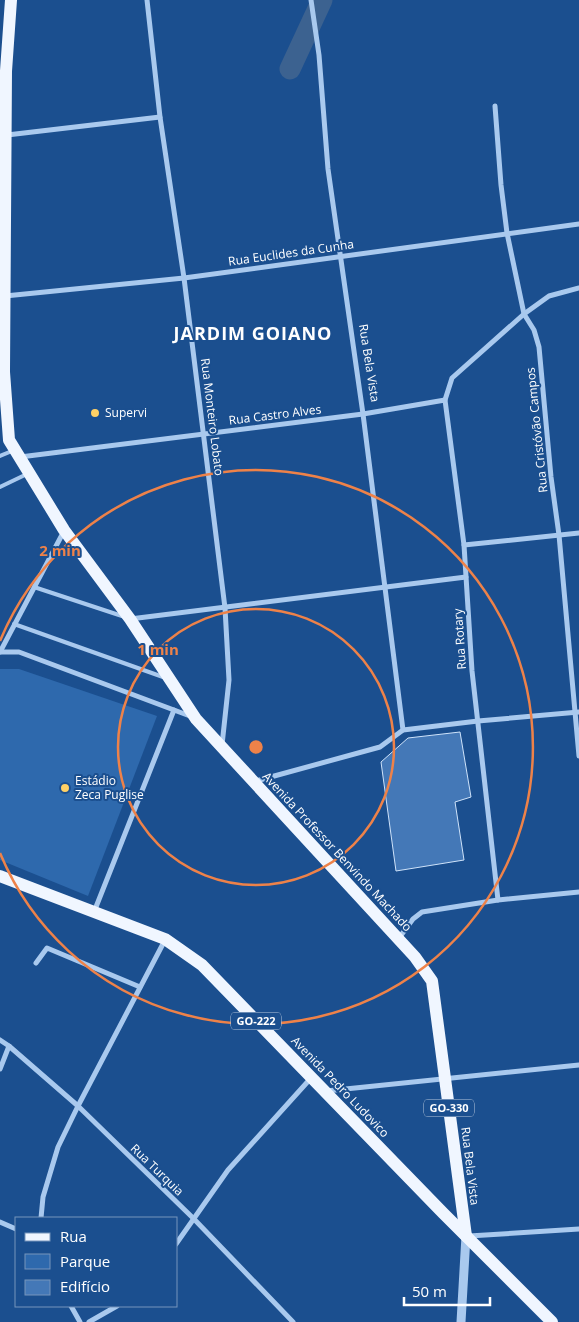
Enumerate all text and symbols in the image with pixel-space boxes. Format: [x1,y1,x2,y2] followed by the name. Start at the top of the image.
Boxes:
[227,235,355,270] street label: Rua Euclides da Cunha
[172,321,332,345] district label: JARDIM GOIANO
[355,323,384,403] street label: Rua Bela Vista
[197,357,228,477] street label: Rua Monteiro Lobato
[521,366,552,494] street label: Rua Cristóvão Campos
[228,400,322,429] street label: Rua Castro Alves
[105,404,147,421] place label: Supervi
[89,407,101,419] marker: Supervi
[39,540,81,560] text: 2 min
[449,607,470,670] street label: Rua Rotary
[137,639,179,659] text: 1 min
[247,738,265,756] centre of rings
[259,768,416,935] street label: Avenida Professor Benvindo Machado
[75,772,144,803] place label: Estádio Zeca Puglise
[59,782,71,794] marker: Estádio Zeca Puglise
[231,1012,281,1030] road number: GO-222
[288,1032,393,1141] street label: Avenida Pedro Ludovico
[424,1100,474,1116] road number: GO-330
[457,1126,484,1206] street label: Rua Bela Vista
[127,1140,188,1199] street label: Rua Turquia
[15,1217,178,1307] legend
[60,1226,87,1246] text: Rua
[60,1251,110,1271] text: Parque
[404,1274,490,1306] scale bar
[60,1276,110,1296] text: Edifício
[412,1281,447,1301] text: 50 m

